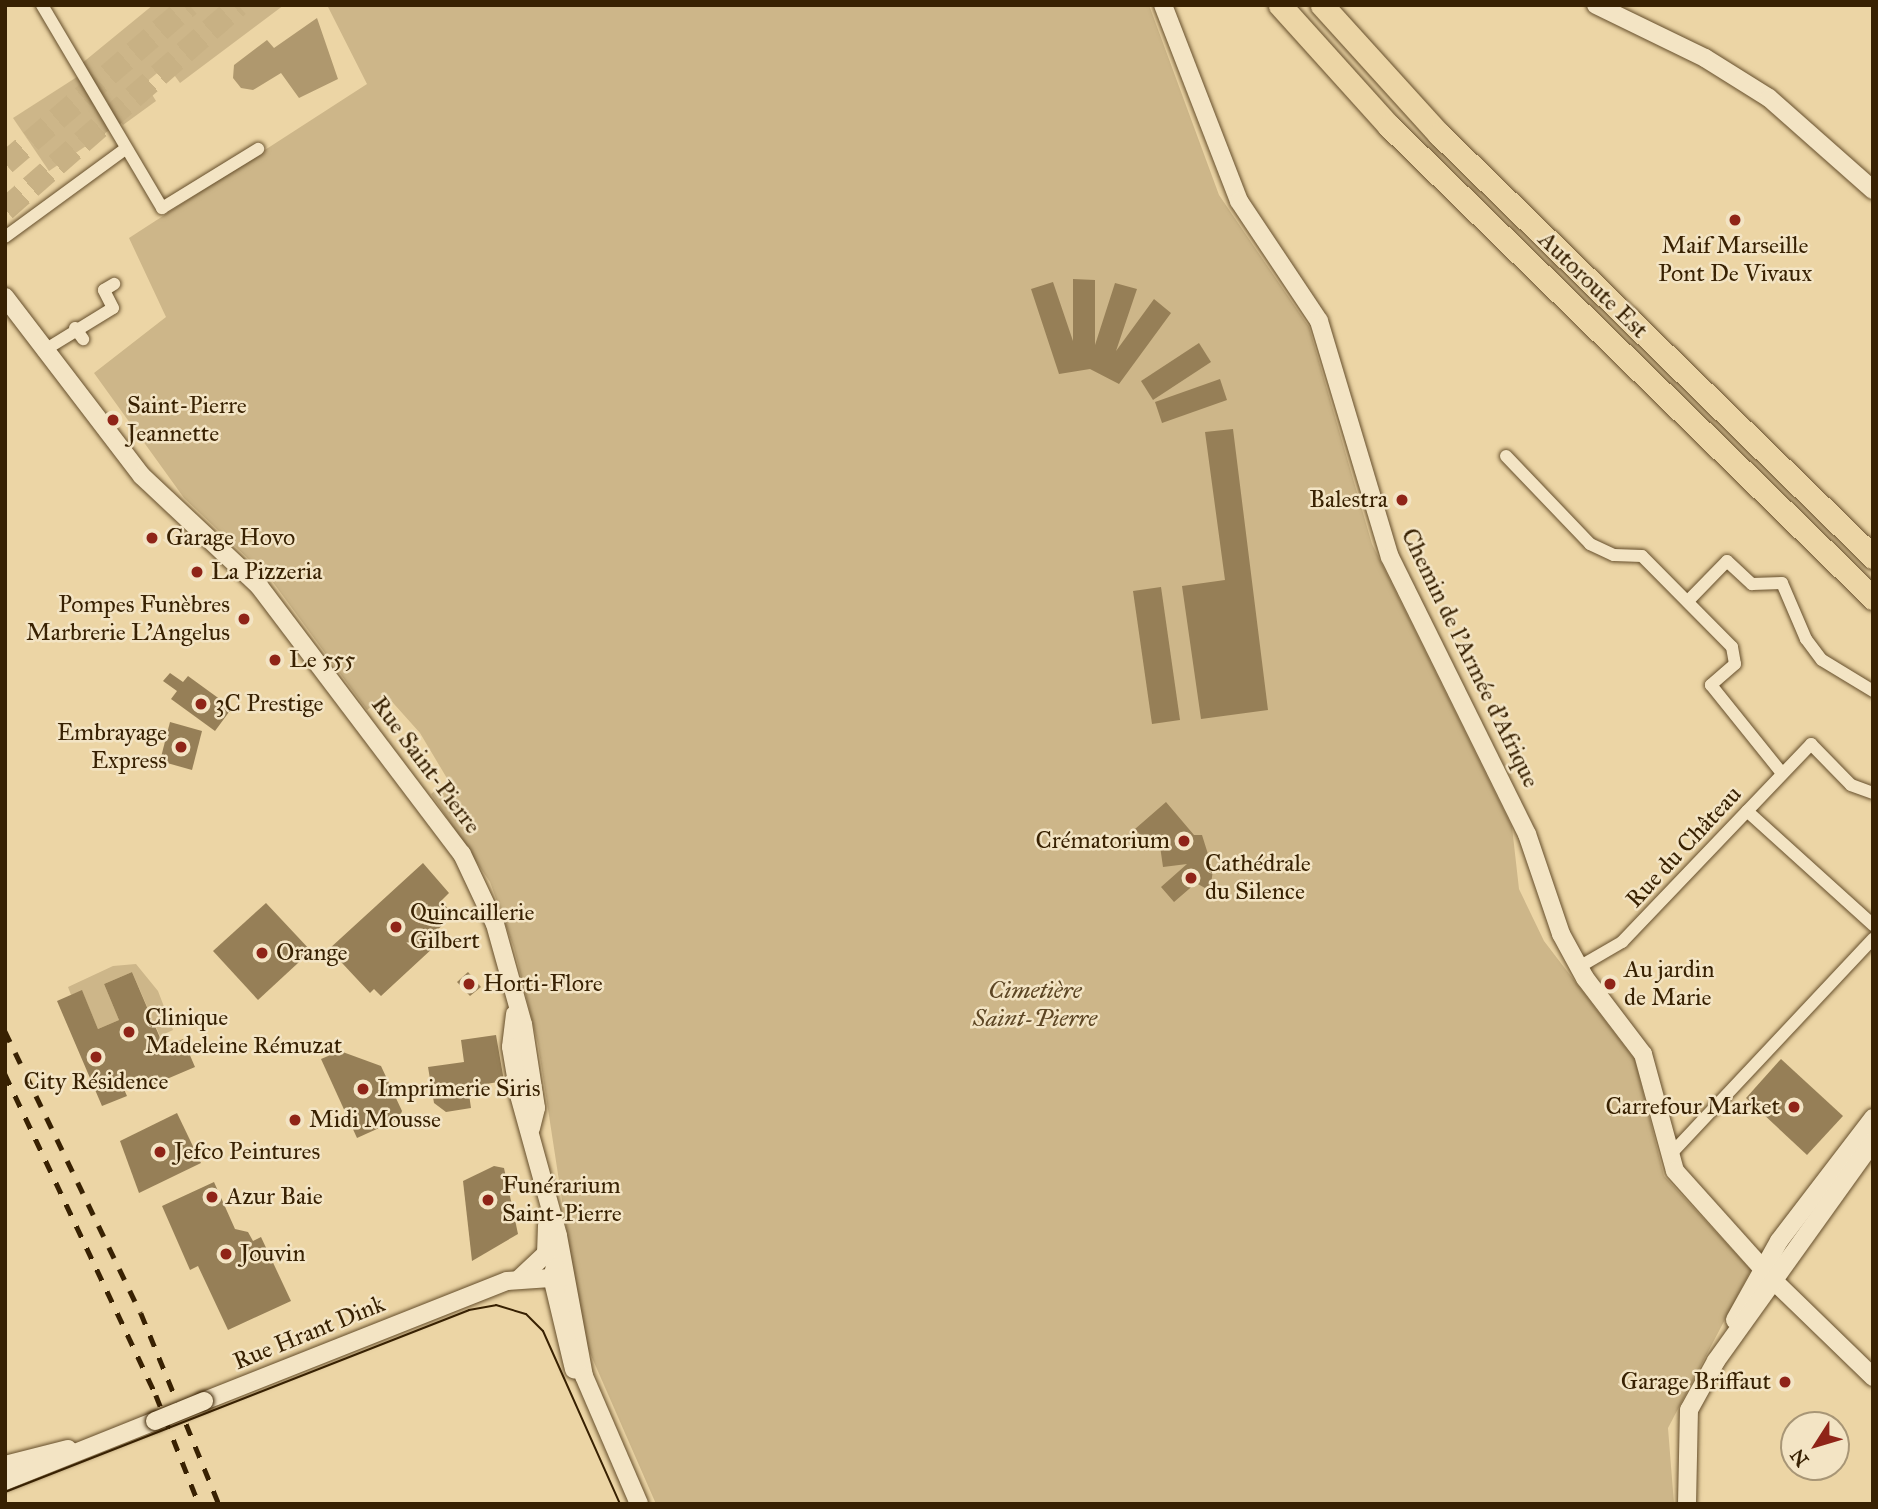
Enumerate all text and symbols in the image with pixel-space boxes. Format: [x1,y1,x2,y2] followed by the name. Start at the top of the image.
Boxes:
[1727,212,1743,228] marker: Maif Marseille Pont De Vivaux
[1532,226,1654,344] street label: Autoroute Est
[1658,232,1812,288] place label: Maif Marseille Pont De Vivaux
[127,392,247,448] place label: Saint-Pierre Jeannette
[105,412,121,428] marker: Saint-Pierre Jeannette
[1309,486,1388,514] place label: Balestra
[1394,492,1410,508] marker: Balestra
[166,524,295,552] place label: Garage Hovo
[1395,524,1545,792] street label: Chemin de l'Armée d'Afrique
[144,530,160,546] marker: Garage Hovo
[211,558,322,586] place label: La Pizzeria
[189,564,205,580] marker: La Pizzeria
[26,591,230,647] place label: Pompes Funèbres Marbrerie L'Angelus
[236,611,252,627] marker: Pompes Funèbres Marbrerie L'Angelus
[289,646,355,674] place label: Le 555
[267,652,283,668] marker: Le 555
[215,690,324,718] place label: 3C Prestige
[365,691,487,839] street label: Rue Saint-Pierre
[193,696,209,712] marker: 3C Prestige
[57,719,167,775] place label: Embrayage Express
[173,739,189,755] marker: Embrayage Express
[1620,780,1748,914] street label: Rue du Château
[1035,827,1170,855] place label: Crématorium
[1176,833,1192,849] marker: Crématorium
[1205,850,1311,906] place label: Cathédrale du Silence
[1183,870,1199,886] marker: Cathédrale du Silence
[410,899,535,955] place label: Quincaillerie Gilbert
[388,919,404,935] marker: Quincaillerie Gilbert
[276,939,348,967] place label: Orange
[254,945,270,961] marker: Orange
[1624,956,1714,1012] place label: Au jardin de Marie
[483,970,603,998] place label: Horti-Flore
[461,976,477,992] marker: Horti-Flore
[1602,976,1618,992] marker: Au jardin de Marie
[973,977,1097,1033] park label: Cimetière Saint-Pierre
[145,1004,342,1060] place label: Clinique Madeleine Rémuzat
[119,1022,139,1042] marker: Clinique Madeleine Rémuzat
[88,1049,104,1065] marker: City Résidence
[24,1068,168,1096] place label: City Résidence
[377,1075,540,1103] place label: Imprimerie Siris
[355,1081,371,1097] marker: Imprimerie Siris
[1605,1093,1780,1121] place label: Carrefour Market
[1786,1099,1802,1115] marker: Carrefour Market
[309,1106,441,1134] place label: Midi Mousse
[287,1112,303,1128] marker: Midi Mousse
[174,1138,320,1166] place label: Jefco Peintures
[152,1144,168,1160] marker: Jefco Peintures
[502,1172,622,1228] place label: Funérarium Saint-Pierre
[226,1183,323,1211] place label: Azur Baie
[204,1189,220,1205] marker: Azur Baie
[480,1192,496,1208] marker: Funérarium Saint-Pierre
[240,1240,305,1268] place label: Jouvin
[218,1246,234,1262] marker: Jouvin
[229,1290,389,1376] street label: Rue Hrant Dink
[1621,1368,1771,1396] place label: Garage Briffaut
[1777,1374,1793,1390] marker: Garage Briffaut
[1780,1411,1850,1481] north arrow
[1785,1444,1813,1471] text: N

